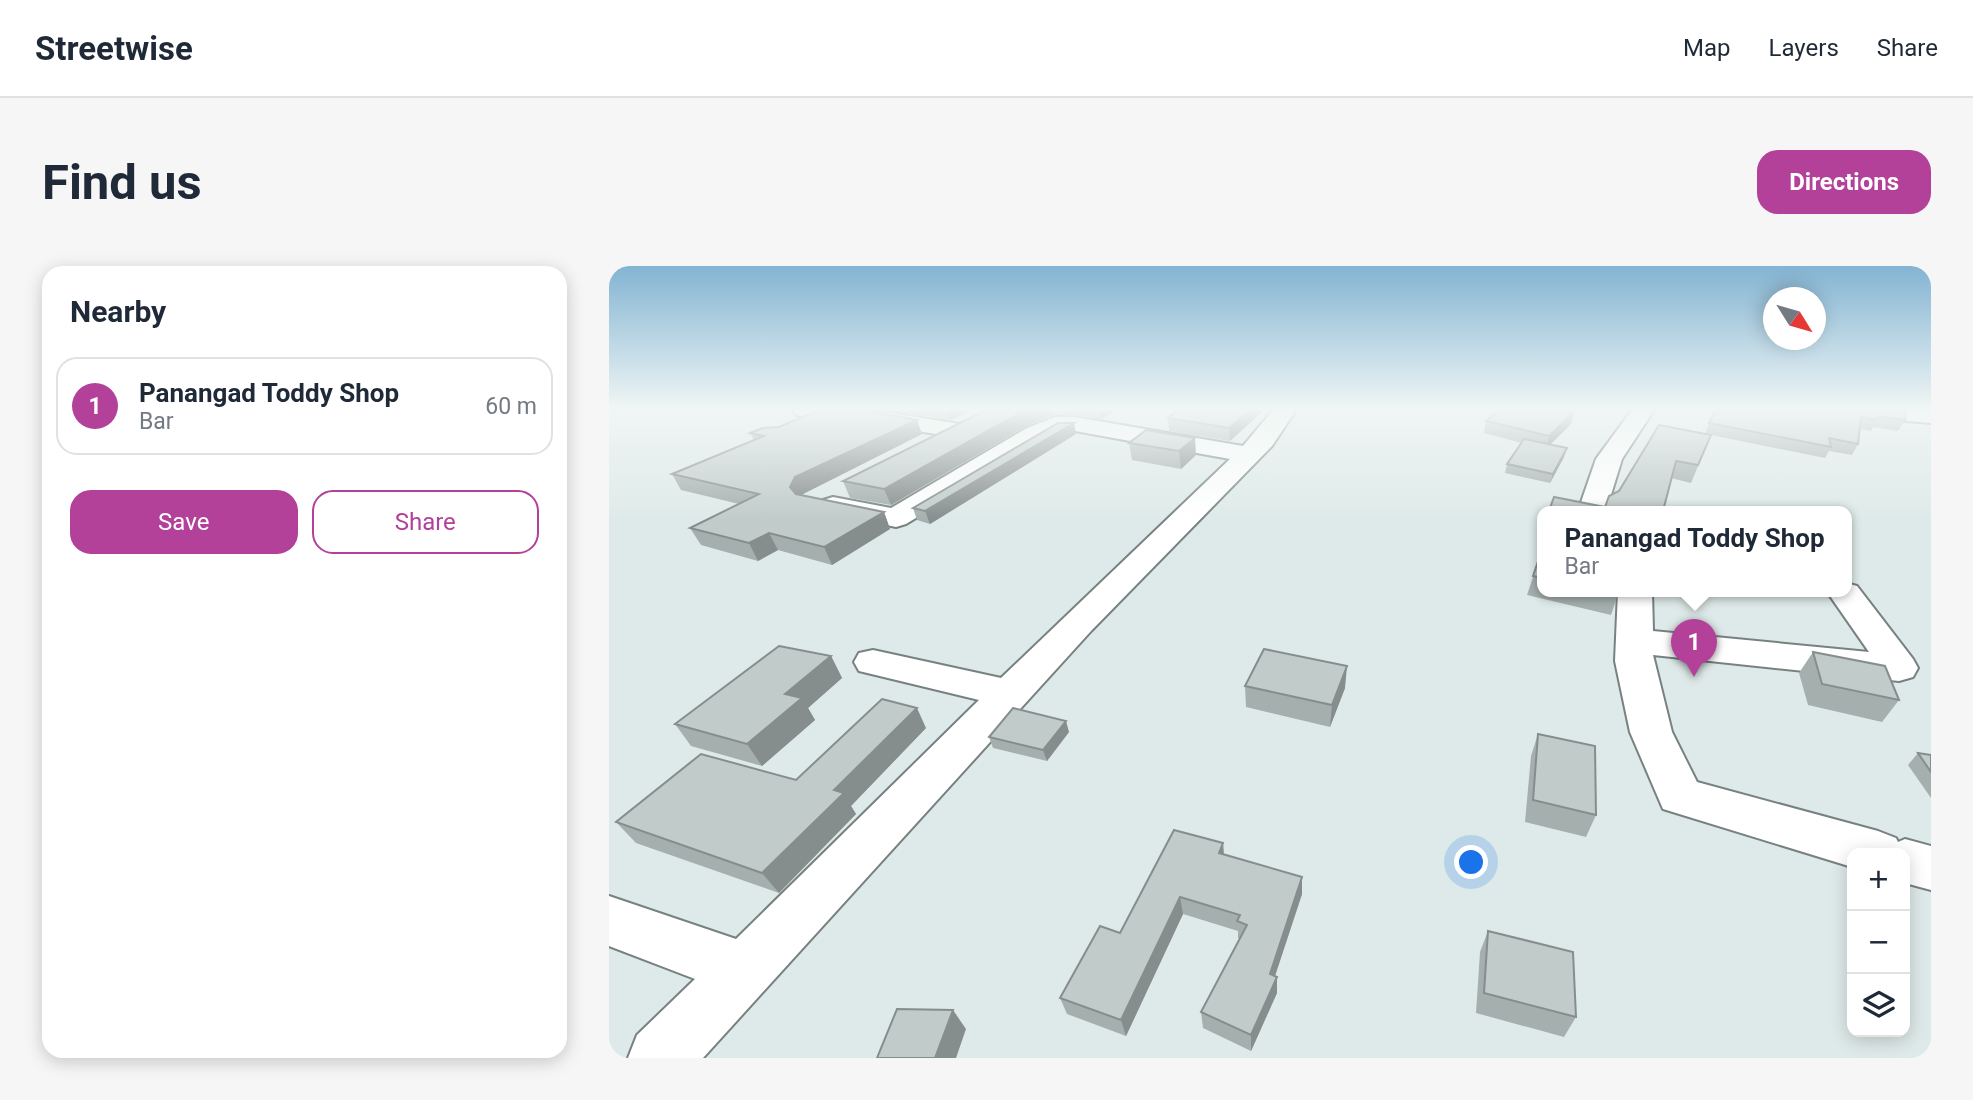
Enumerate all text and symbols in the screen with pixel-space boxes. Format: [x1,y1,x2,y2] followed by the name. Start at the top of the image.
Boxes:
[35,29,193,68] text: Streetwise
[1683,34,1731,62] text: Map
[1769,34,1839,62] text: Layers
[1877,34,1938,62] text: Share
[1757,150,1931,214] button: Directions
[42,154,202,211] text: Find us
[1763,287,1826,350] north arrow
[70,294,166,329] text: Nearby
[139,378,399,408] text: Panangad Toddy Shop
[88,393,102,420] text: 1
[485,393,537,420] text: 60 m
[139,408,174,435] text: Bar
[70,490,298,554] button: Save
[312,490,539,554] button: Share
[1537,506,1852,597] popup
[1564,523,1825,553] text: Panangad Toddy Shop
[1564,553,1599,580] text: Bar
[1671,619,1717,677] pin: 1
[1454,845,1488,879] your location
[1847,848,1910,1037] map controls
[1847,848,1910,911] button: +
[1847,911,1910,974] button: −
[1847,974,1910,1037] button: layers

